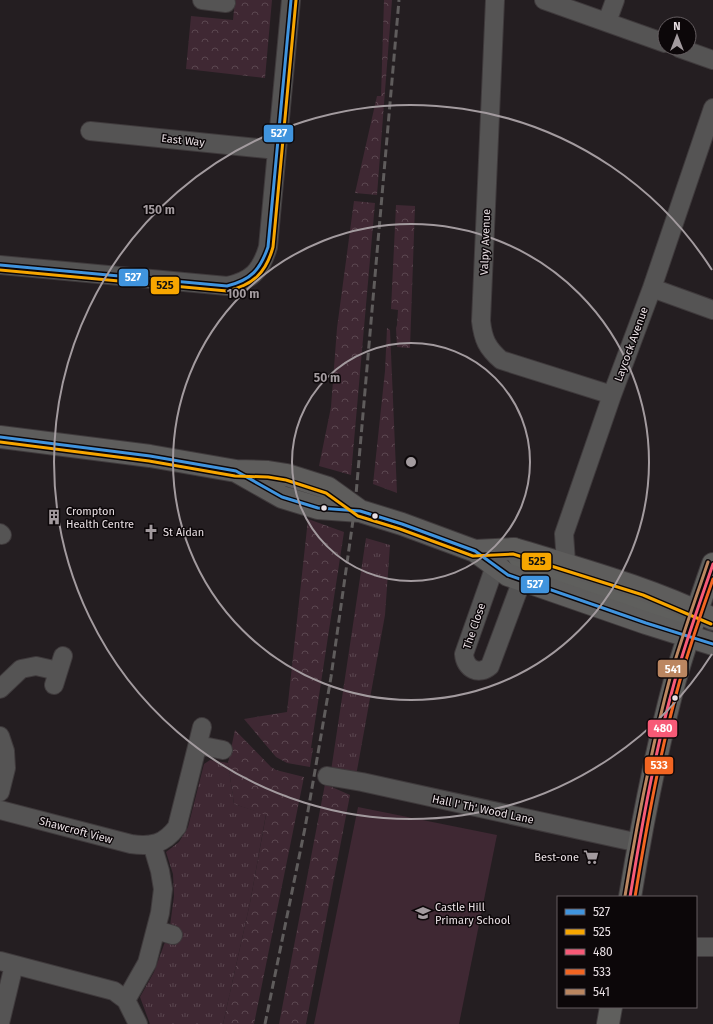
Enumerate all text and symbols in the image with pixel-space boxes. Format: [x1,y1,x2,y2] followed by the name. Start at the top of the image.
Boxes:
[657,16,697,56] north arrow
[673,20,681,33] text: N
[263,124,294,143] line badge: 527
[271,127,287,140] text: 527
[161,132,206,149] street label: East Way
[143,203,175,217] text: 150 m
[478,209,493,275] street label: Valpy Avenue
[118,268,149,287] line badge: 527
[125,271,141,284] text: 527
[150,276,180,295] line badge: 525
[156,279,174,292] text: 525
[227,287,259,301] text: 100 m
[612,305,651,383] street label: Laycock Avenue
[314,371,340,385] text: 50 m
[404,455,418,469] centre of rings
[319,503,329,513] unlabelled marker
[66,505,134,531] place label: Crompton Health Centre
[45,508,63,526] building icon: Crompton Health Centre
[370,511,380,521] unlabelled marker
[142,523,160,541] church icon: St Aidan
[163,526,204,539] place label: St Aidan
[521,552,552,571] line badge: 525
[528,555,546,568] text: 525
[520,575,550,594] line badge: 527
[527,578,543,591] text: 527
[461,601,488,651] street label: The Close
[657,659,688,678] line badge: 541
[665,663,681,676] text: 541
[670,693,680,703] unlabelled marker
[647,719,678,738] line badge: 480
[653,722,673,735] text: 480
[644,756,674,775] line badge: 533
[650,759,668,772] text: 533
[431,792,535,827] street label: Hall I' Th' Wood Lane
[38,814,114,847] street label: Shawcroft View
[582,848,600,866] supermarket icon: Best-one
[534,851,579,864] place label: Best-one
[557,896,697,1008] legend
[435,901,510,927] place label: Castle Hill Primary School
[414,904,432,922] school or university icon: Castle Hill Primary School
[593,905,610,919] text: 527
[593,925,611,939] text: 525
[593,945,613,959] text: 480
[593,965,611,979] text: 533
[593,985,610,999] text: 541

